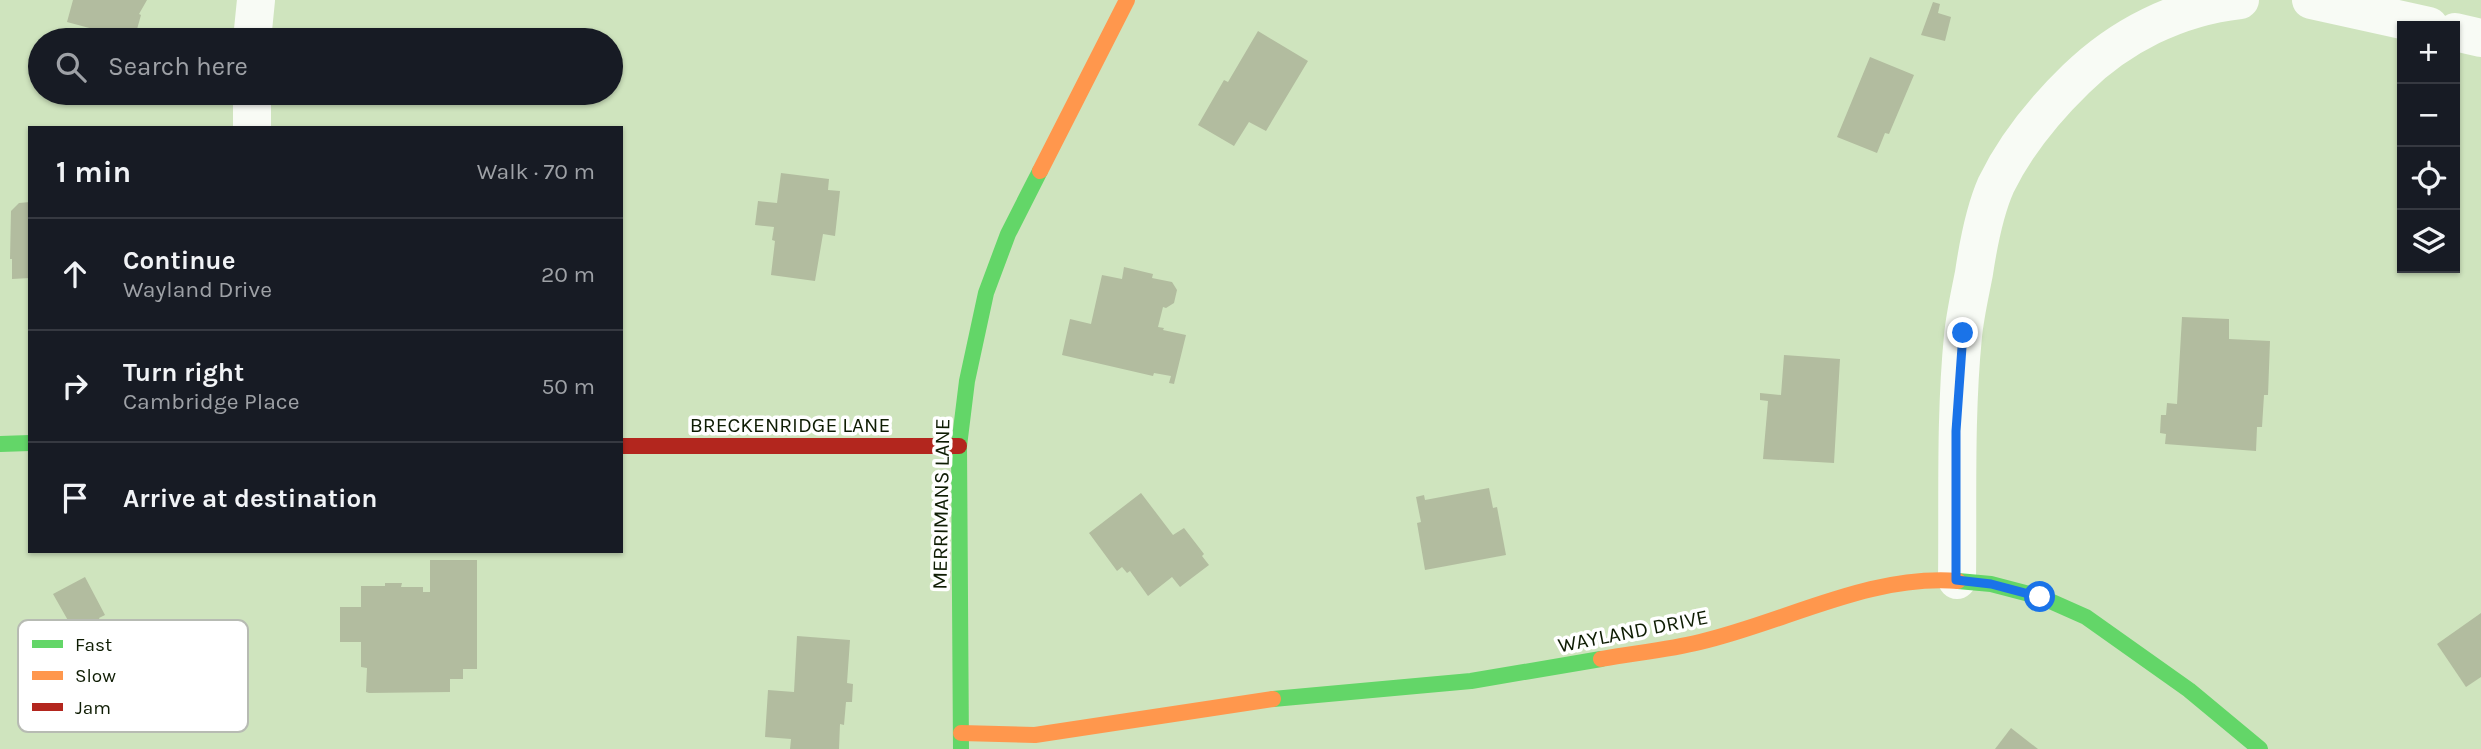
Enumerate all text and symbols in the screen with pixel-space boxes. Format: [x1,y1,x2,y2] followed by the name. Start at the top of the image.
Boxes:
[2397,21,2460,273] map controls
[2397,21,2460,84] button: +
[28,28,623,105] search box
[52,48,90,86] icon: search
[108,51,248,82] text: Search here
[2397,84,2460,147] button: −
[2397,147,2460,210] button: locate
[56,154,131,190] text: 1 min
[477,158,595,185] text: Walk · 70 m
[2397,210,2460,273] button: layers
[123,245,235,276] text: Continue
[56,255,94,293] icon: ahead
[541,261,595,288] text: 20 m
[123,276,272,303] text: Wayland Drive
[1947,317,1978,348] route end
[123,357,244,388] text: Turn right
[56,367,94,405] icon: right
[541,373,595,400] text: 50 m
[123,388,299,415] text: Cambridge Place
[690,413,890,437] street label: BRECKENRIDGE LANE
[928,418,954,590] street label: MERRIMANS LANE
[56,479,94,517] icon: arrive
[123,483,377,514] text: Arrive at destination
[2024,581,2055,612] route start
[1556,605,1710,657] street label: WAYLAND DRIVE
[18,620,248,732] legend
[75,634,112,656] text: Fast
[75,665,116,687] text: Slow
[75,697,111,719] text: Jam

